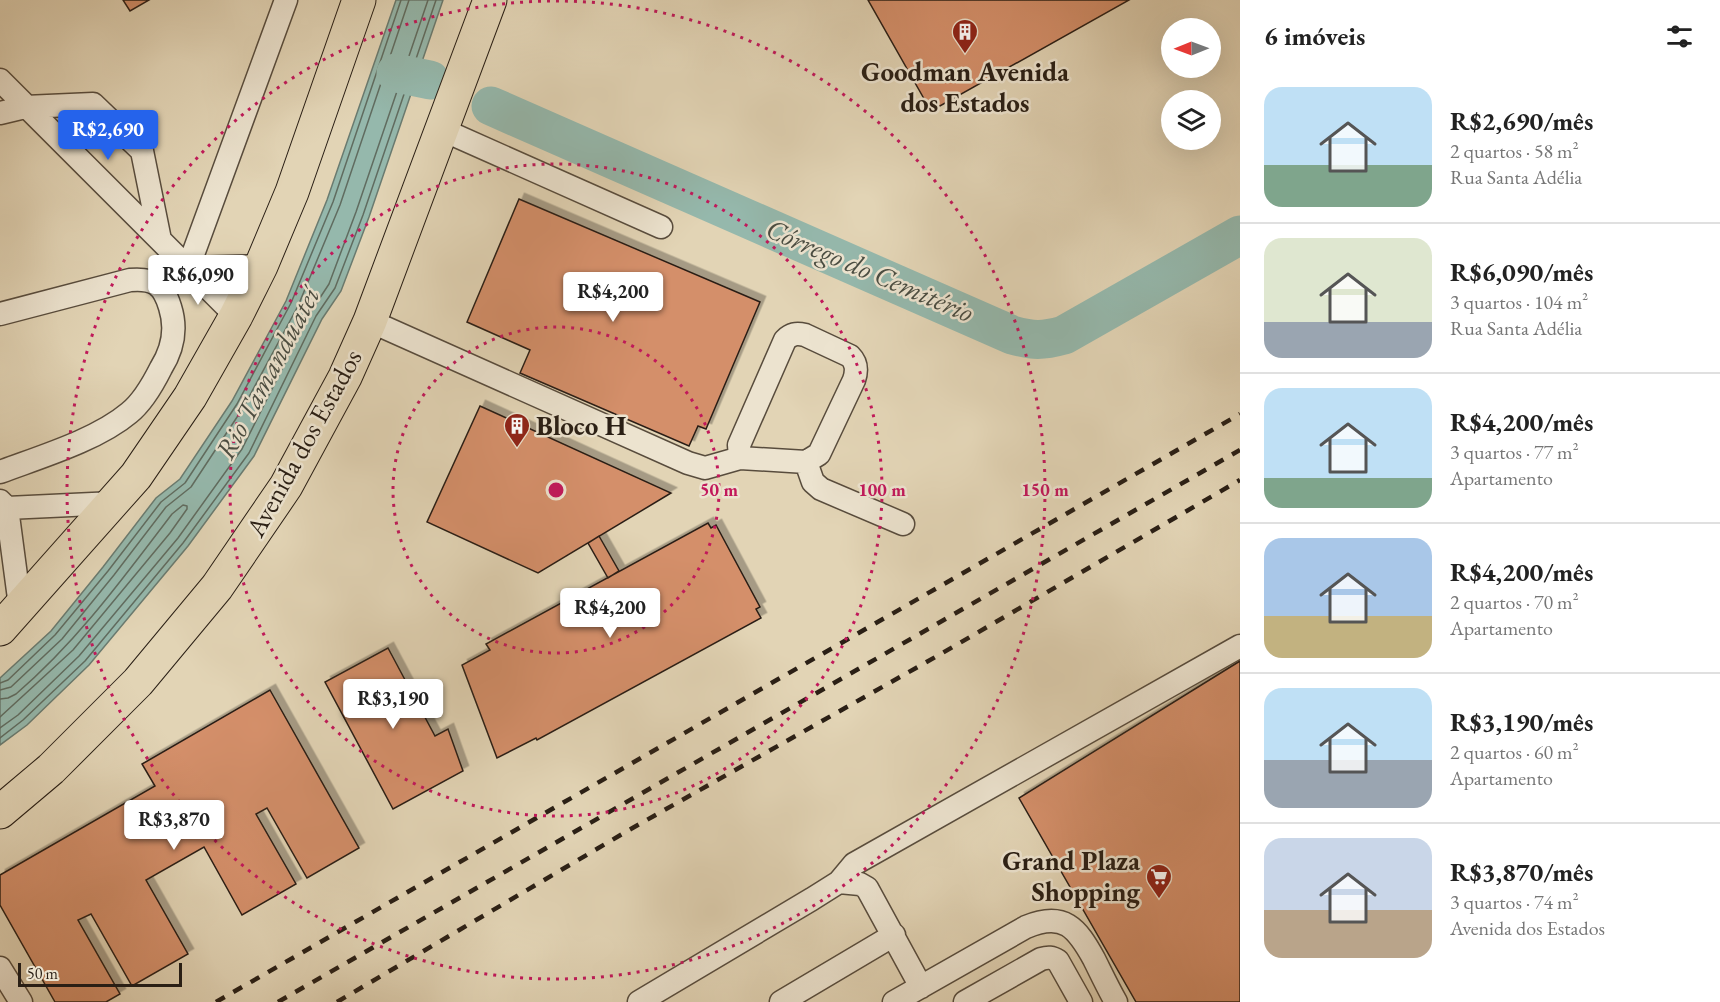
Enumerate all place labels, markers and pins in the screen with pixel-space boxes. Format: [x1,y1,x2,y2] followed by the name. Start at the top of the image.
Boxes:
[950,17,980,55] building icon: Goodman Avenida dos Estados
[861,54,1069,120] place label: Goodman Avenida dos Estados
[53,110,163,161] pin: R$2,690
[143,255,253,306] pin: R$6,090
[558,272,668,323] pin: R$4,200
[536,408,627,443] place label: Bloco H
[502,411,532,449] building icon: Bloco H
[546,480,566,500] centre of rings
[555,588,665,639] pin: R$4,200
[338,679,448,730] pin: R$3,190
[119,800,229,851] pin: R$3,870
[1002,843,1140,909] place label: Grand Plaza Shopping
[1144,862,1174,900] supermarket icon: Grand Plaza Shopping

